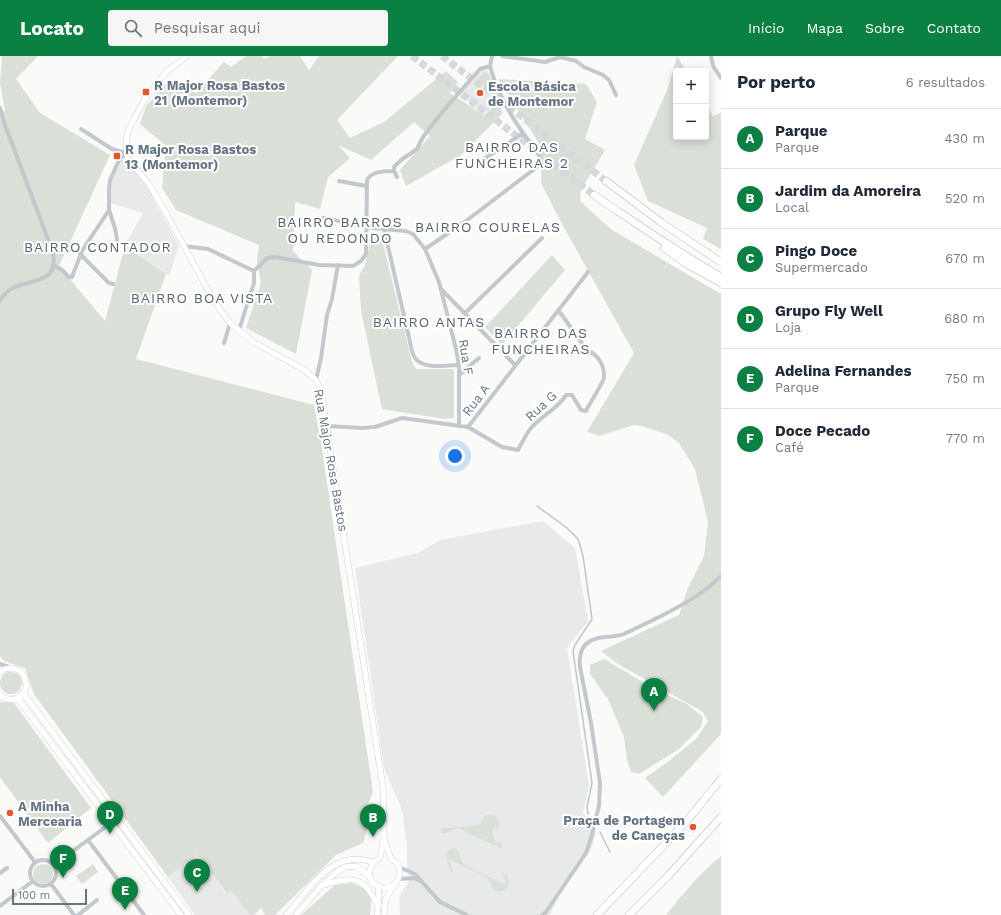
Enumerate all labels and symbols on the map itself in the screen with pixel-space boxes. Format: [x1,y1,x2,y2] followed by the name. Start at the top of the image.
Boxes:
[154,78,285,108] place label: R Major Rosa Bastos 21 (Montemor)
[488,79,576,109] place label: Escola Básica de Montemor
[141,87,151,97] marker: R Major Rosa Bastos 21 (Montemor)
[475,88,485,98] marker: Escola Básica de Montemor
[455,139,569,171] district label: BAIRRO DAS FUNCHEIRAS 2
[125,142,256,172] place label: R Major Rosa Bastos 13 (Montemor)
[112,151,122,161] marker: R Major Rosa Bastos 13 (Montemor)
[277,214,403,246] district label: BAIRRO BARROS OU REDONDO
[415,219,561,235] district label: BAIRRO COURELAS
[24,239,172,255] district label: BAIRRO CONTADOR
[131,290,273,306] district label: BAIRRO BOA VISTA
[373,314,485,330] district label: BAIRRO ANTAS
[491,325,591,357] district label: BAIRRO DAS FUNCHEIRAS
[456,338,476,376] street label: Rua F
[459,381,493,419] street label: Rua A
[311,388,351,533] street label: Rua Major Rosa Bastos
[522,388,560,424] street label: Rua G
[445,446,465,466] your location
[641,678,667,711] pin: A
[18,799,83,829] place label: A Minha Mercearia
[97,801,123,834] pin: D
[360,804,386,837] pin: B
[5,808,15,818] marker: A Minha Mercearia
[563,813,685,843] place label: Praça de Portagem de Caneças
[688,822,698,832] marker: Praça de Portagem de Caneças
[50,845,76,878] pin: F
[184,859,210,892] pin: C
[112,877,138,910] pin: E
[12,887,87,906] scale bar

